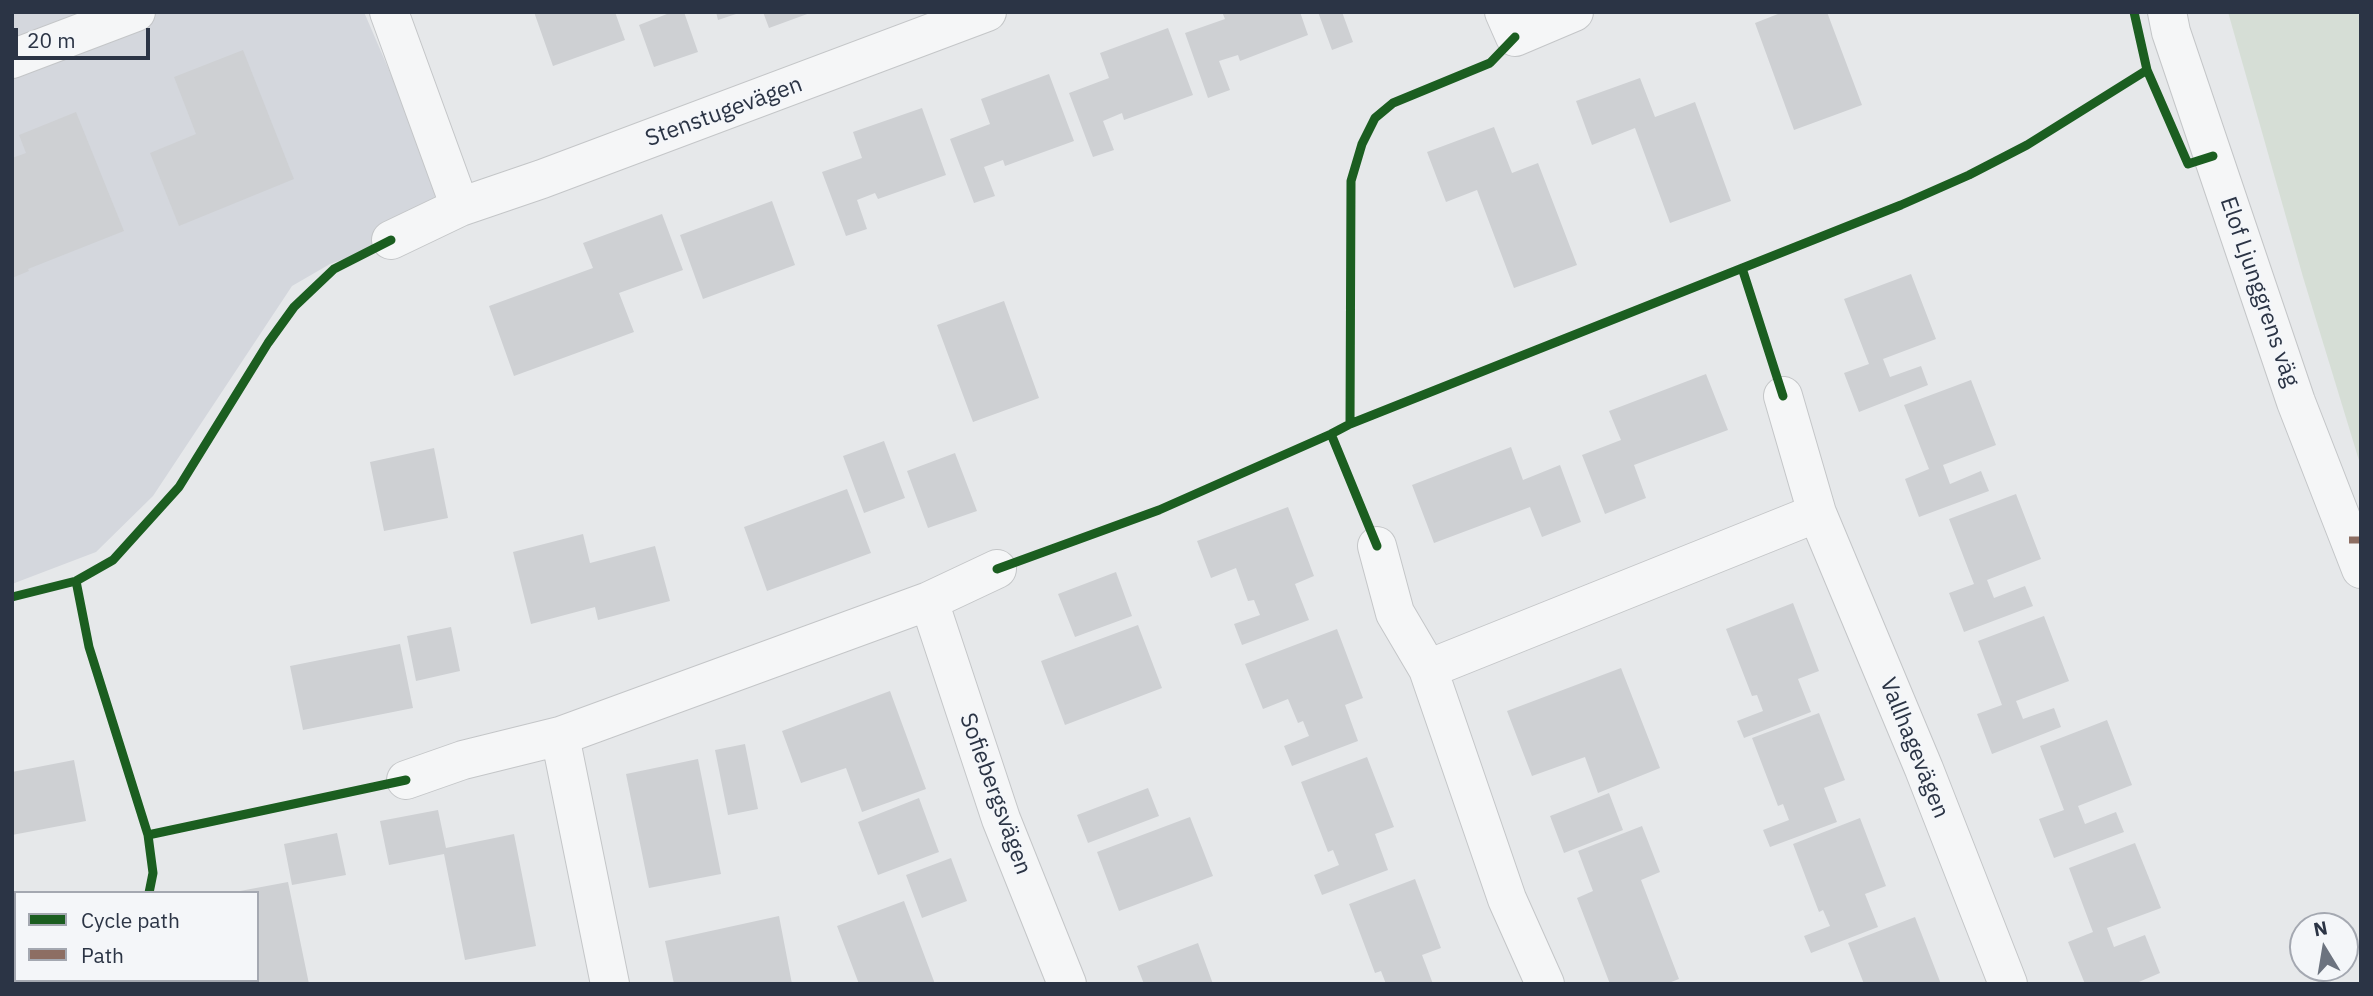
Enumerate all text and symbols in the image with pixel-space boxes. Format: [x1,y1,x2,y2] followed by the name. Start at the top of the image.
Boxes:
[18,14,154,58] scale bar
[27,26,76,54] text: 20 m
[642,71,806,153] street label: Stenstugevägen
[2214,193,2304,391] street label: Elof Ljunggrens väg
[1873,674,1955,822] street label: Vallhagevägen
[953,710,1037,878] street label: Sofiebergsvägen
[14,891,259,982] legend
[81,906,180,934] text: Cycle path
[2289,912,2359,982] north arrow
[2311,915,2329,941] text: N
[81,941,124,969] text: Path

